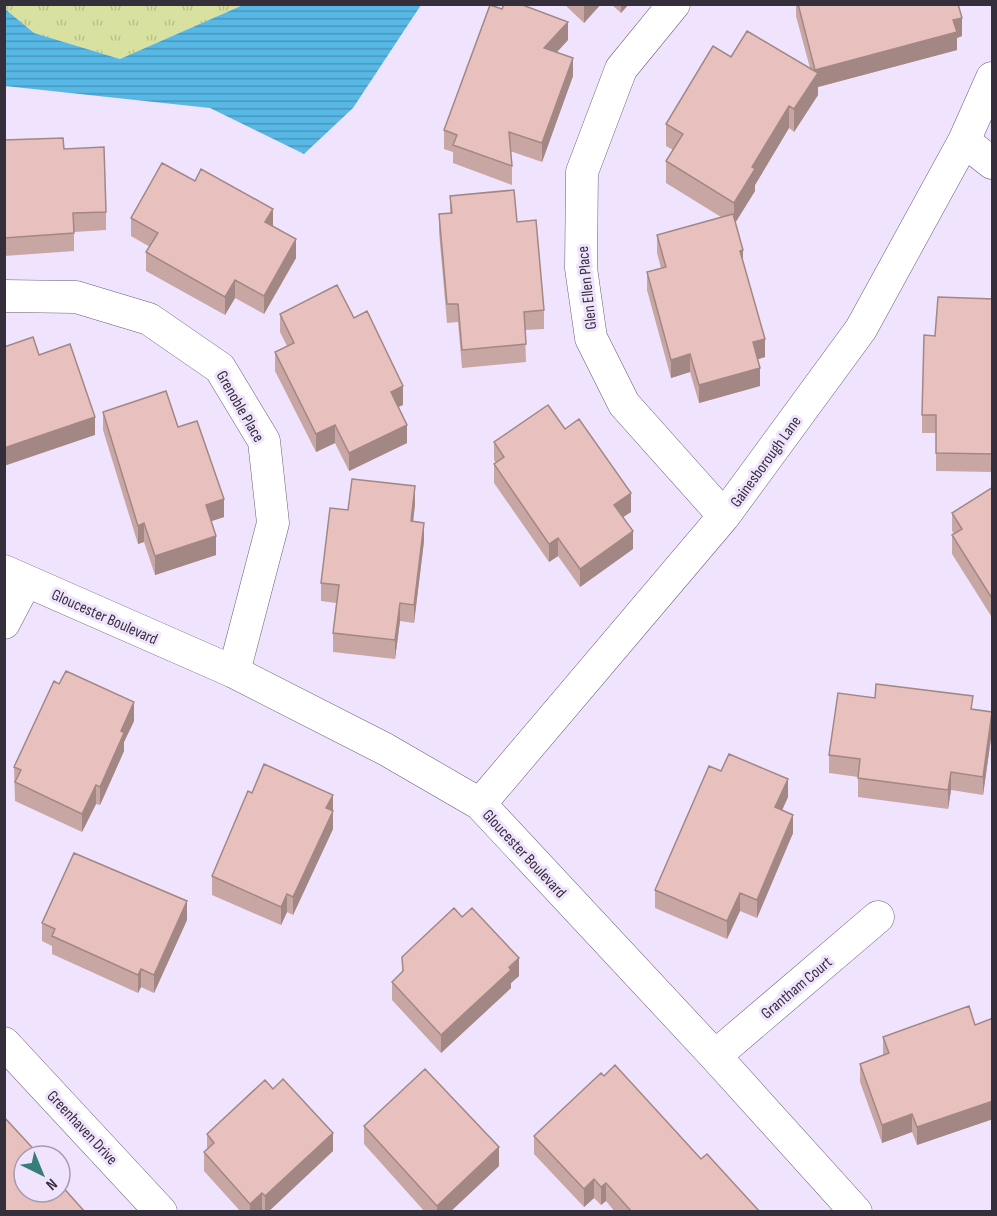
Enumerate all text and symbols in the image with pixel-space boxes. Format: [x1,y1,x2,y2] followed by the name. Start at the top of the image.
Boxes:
[574,245,601,331] street label: Glen Ellen Place
[212,368,268,446] street label: Grenoble Place
[727,413,806,511] street label: Gainesborough Lane
[48,586,160,649] street label: Gloucester Boulevard
[478,806,570,902] street label: Gloucester Boulevard
[758,953,836,1023] street label: Grantham Court
[43,1087,121,1169] street label: Greenhaven Drive
[12,1144,72,1204] north arrow
[42,1174,61,1194] text: N

